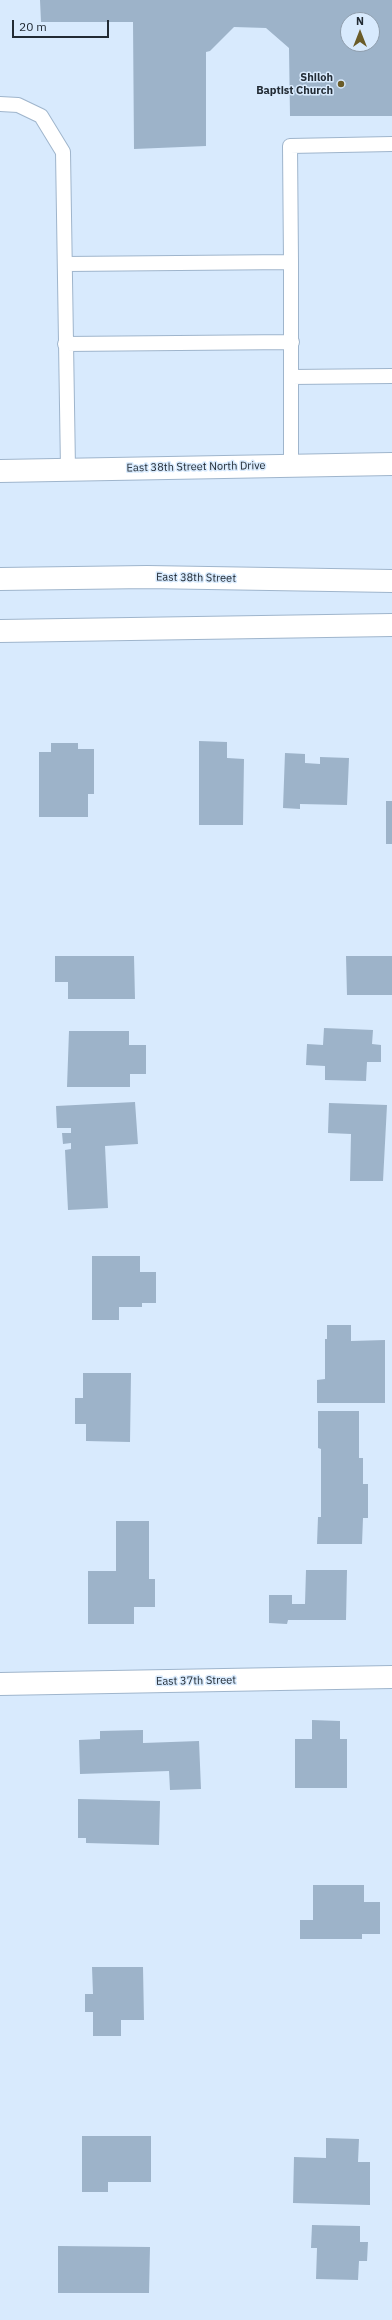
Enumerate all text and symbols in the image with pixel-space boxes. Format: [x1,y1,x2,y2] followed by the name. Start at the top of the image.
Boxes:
[14,12,111,38] scale bar
[340,12,380,52] north arrow
[356,14,364,28] text: N
[19,19,47,34] text: 20 m
[256,71,333,97] place label: Shiloh Baptist Church
[336,79,346,89] marker: Shiloh Baptist Church
[126,459,266,475] street label: East 38th Street North Drive
[156,571,236,585] street label: East 38th Street
[156,1674,236,1688] street label: East 37th Street

